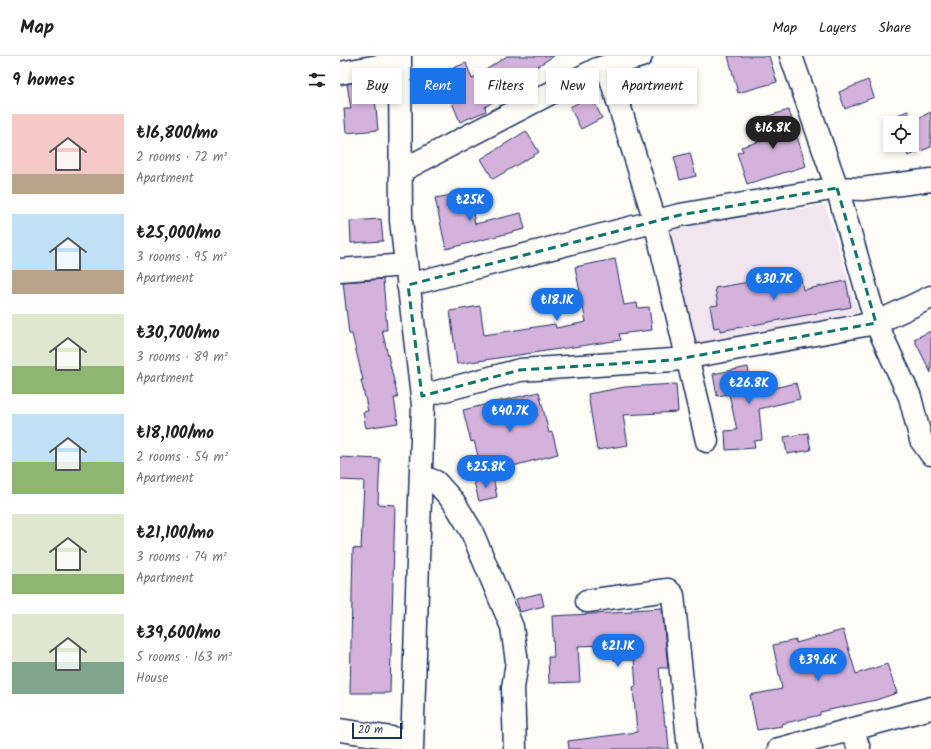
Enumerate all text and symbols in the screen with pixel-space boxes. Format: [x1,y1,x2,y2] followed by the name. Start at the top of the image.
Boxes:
[20,13,54,43] text: Map
[773,17,797,39] text: Map
[819,17,857,39] text: Layers
[879,17,911,39] text: Share
[12,67,75,94] text: 9 homes
[352,68,402,104] chip: Buy
[410,68,466,104] chip: Rent
[474,68,538,104] chip: Filters
[546,68,599,104] chip: New
[607,68,697,104] chip: Apartment
[306,69,328,91] icon: filters
[740,116,806,150] pin: ₺16.8K
[883,116,919,152] map controls
[883,116,919,152] button: locate
[755,118,791,139] text: ₺16.8K
[136,120,218,147] text: ₺16,800/mo
[44,130,92,178] icon: home
[136,147,227,168] text: 2 rooms · 72 m²
[136,168,194,189] text: Apartment
[446,188,494,222] pin: ₺25K
[455,190,485,211] text: ₺25K
[136,220,221,247] text: ₺25,000/mo
[44,230,92,278] icon: home
[136,247,227,268] text: 3 rooms · 95 m²
[741,267,807,301] pin: ₺30.7K
[136,268,194,289] text: Apartment
[755,269,793,290] text: ₺30.7K
[524,288,590,322] pin: ₺18.1K
[540,290,574,311] text: ₺18.1K
[136,320,220,347] text: ₺30,700/mo
[44,330,92,378] icon: home
[136,347,228,368] text: 3 rooms · 89 m²
[136,368,194,389] text: Apartment
[716,371,782,405] pin: ₺26.8K
[729,373,769,394] text: ₺26.8K
[477,399,543,433] pin: ₺40.7K
[491,401,529,422] text: ₺40.7K
[136,420,214,447] text: ₺18,100/mo
[44,430,92,478] icon: home
[136,447,228,468] text: 2 rooms · 54 m²
[453,455,519,489] pin: ₺25.8K
[466,457,506,478] text: ₺25.8K
[136,468,194,489] text: Apartment
[136,520,214,547] text: ₺21,100/mo
[44,530,92,578] icon: home
[136,547,227,568] text: 3 rooms · 74 m²
[136,568,194,589] text: Apartment
[136,620,221,647] text: ₺39,600/mo
[44,630,92,678] icon: home
[585,634,651,668] pin: ₺21.1K
[601,636,635,657] text: ₺21.1K
[136,647,232,668] text: 5 rooms · 163 m²
[785,648,851,682] pin: ₺39.6K
[799,650,837,671] text: ₺39.6K
[136,668,168,689] text: House
[352,721,402,740] scale bar
[358,721,383,739] text: 20 m

